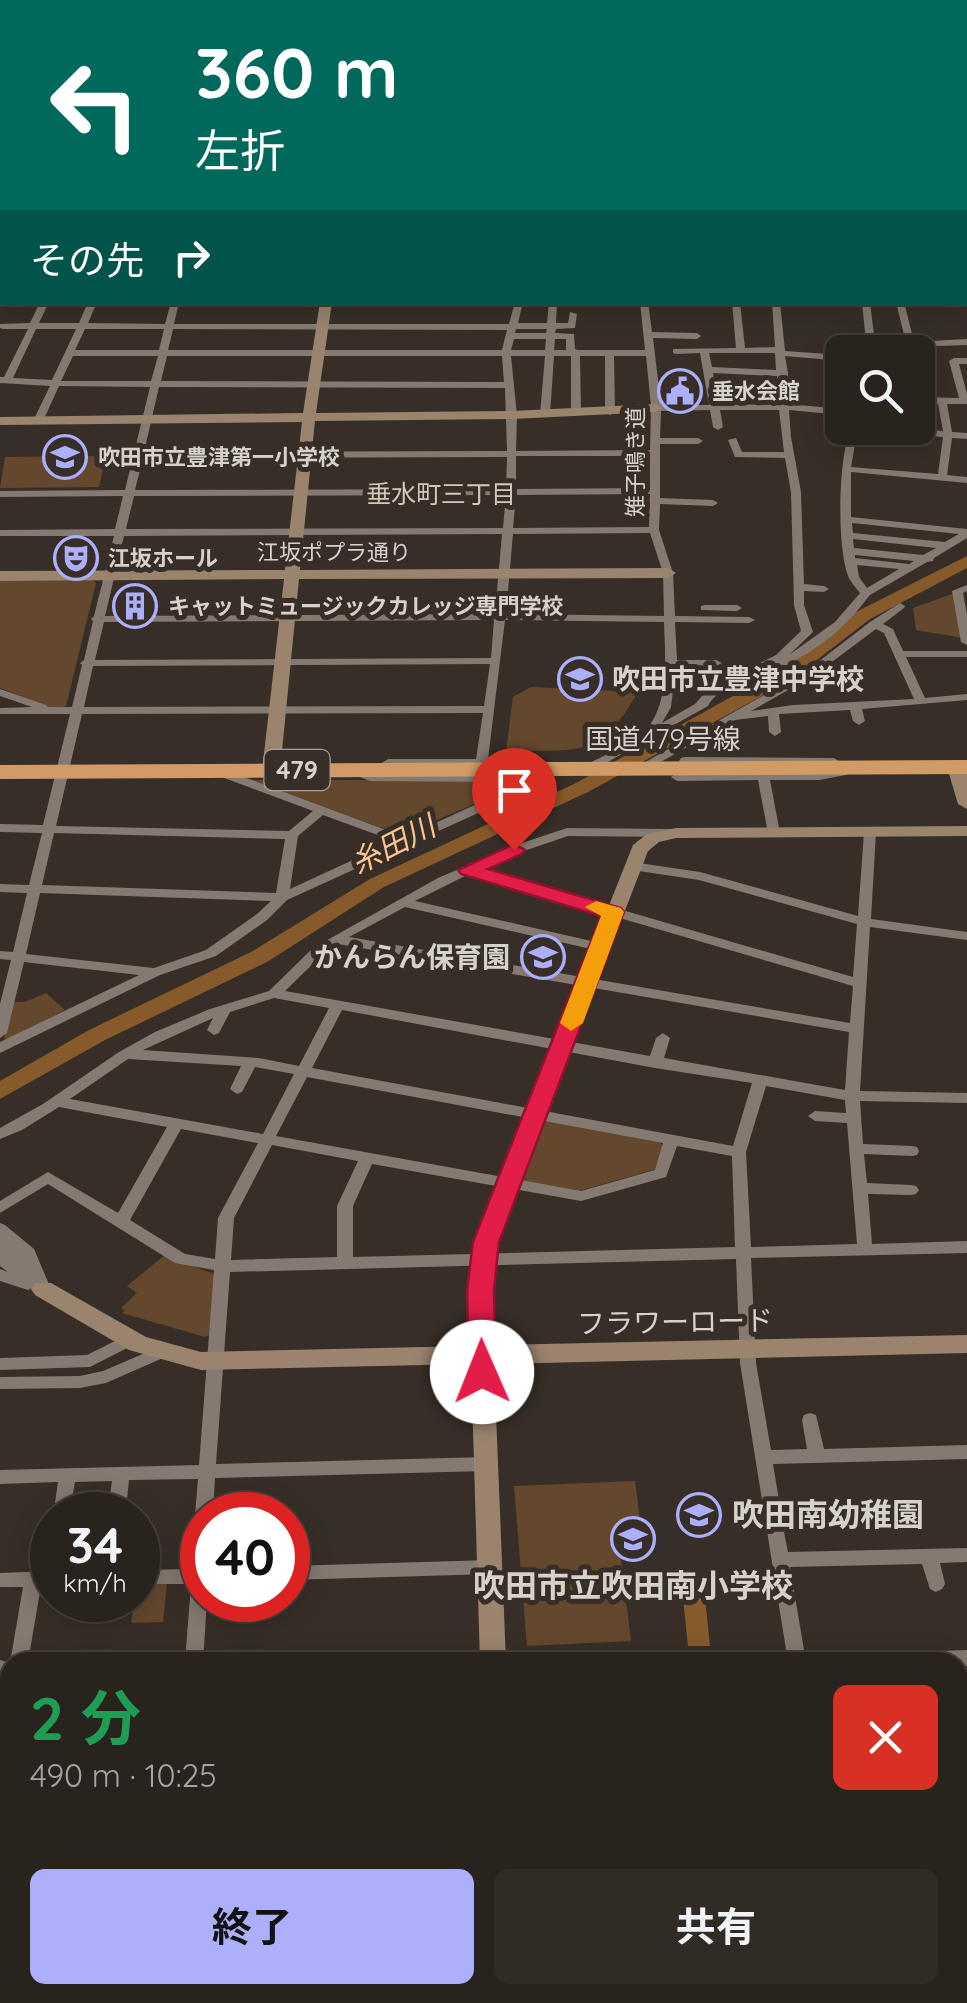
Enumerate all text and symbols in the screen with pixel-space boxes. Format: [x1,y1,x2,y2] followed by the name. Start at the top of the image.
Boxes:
[195,28,398,116] text: 360 m
[30,40,160,170] icon: left
[195,122,285,178] text: 左折
[164,230,219,285] icon: right
[30,236,144,284] text: その先
[825,335,935,445] map controls
[825,335,935,445] button: search
[657,368,703,414] public building icon: 垂水会館
[712,377,800,405] place label: 垂水会館
[621,407,649,517] street label: 雉子鳴き道
[42,434,88,480] school or university icon: 吹田市立豊津第一小学校
[98,443,340,471] place label: 吹田市立豊津第一小学校
[366,478,516,509] district label: 垂水町三丁目
[53,535,99,581] theatre icon: 江坂ホール
[257,538,411,566] street label: 江坂ポプラ通り
[108,544,218,572] place label: 江坂ホール
[112,583,158,629] building icon: キャットミュージックカレッジ専門学校
[168,592,564,620] place label: キャットミュージックカレッジ専門学校
[557,656,603,702] school or university icon: 吹田市立豊津中学校
[612,661,864,696] place label: 吹田市立豊津中学校
[585,721,741,756] street label: 国道479号線
[472,748,557,851] pin
[264,750,330,790] road number: 479
[487,763,542,818] icon: arrive
[344,805,444,881] water label: 糸田川
[520,934,566,980] school or university icon: かんらん保育園
[314,939,510,974] place label: かんらん保育園
[577,1302,773,1341] street label: フラワーロード
[430,1320,534,1424] position arrow
[180,1492,310,1622] speed limit sign: 40
[676,1492,722,1538] school or university icon: 吹田南幼稚園
[732,1494,924,1534] place label: 吹田南幼稚園
[67,1513,123,1576] text: 34
[610,1516,656,1562] school or university icon: 吹田市立吹田南小学校
[473,1565,793,1605] place label: 吹田市立吹田南小学校
[63,1567,127,1598] text: km/h
[30,1680,141,1755] text: 2 分
[833,1685,938,1790] button: close
[30,1755,217,1795] text: 490 m · 10:25
[30,1869,474,1984] button: 終了
[494,1869,938,1984] button: 共有

